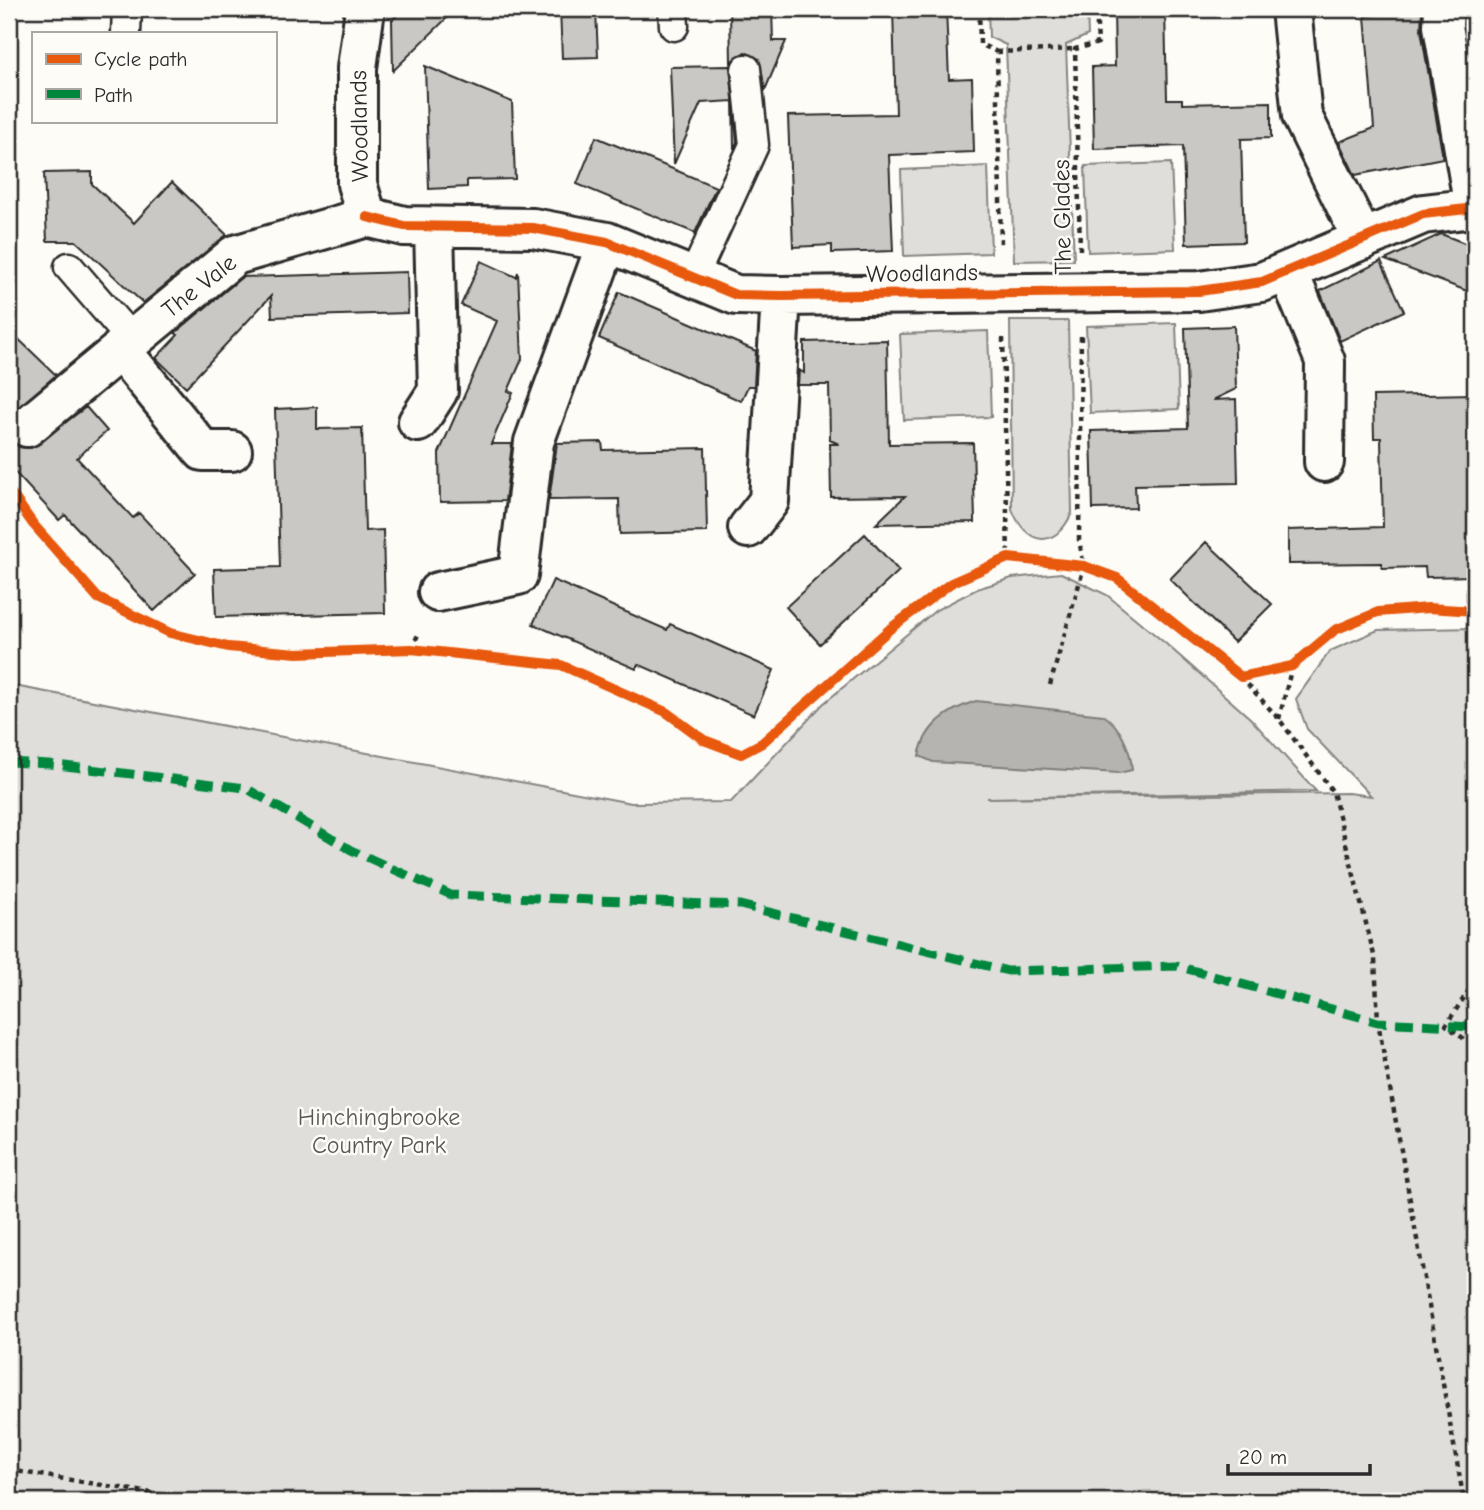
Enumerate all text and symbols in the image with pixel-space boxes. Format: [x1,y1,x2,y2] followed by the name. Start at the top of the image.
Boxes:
[32,32,276,122] legend
[94,47,187,71] text: Cycle path
[344,70,374,182] street label: Woodlands
[94,83,133,107] text: Path
[1047,159,1077,275] street label: The Glades
[156,248,242,324] street label: The Vale
[866,258,978,288] street label: Woodlands
[298,1103,460,1159] park label: Hinchingbrooke Country Park
[1228,1433,1370,1477] scale bar
[1239,1445,1287,1469] text: 20 m

